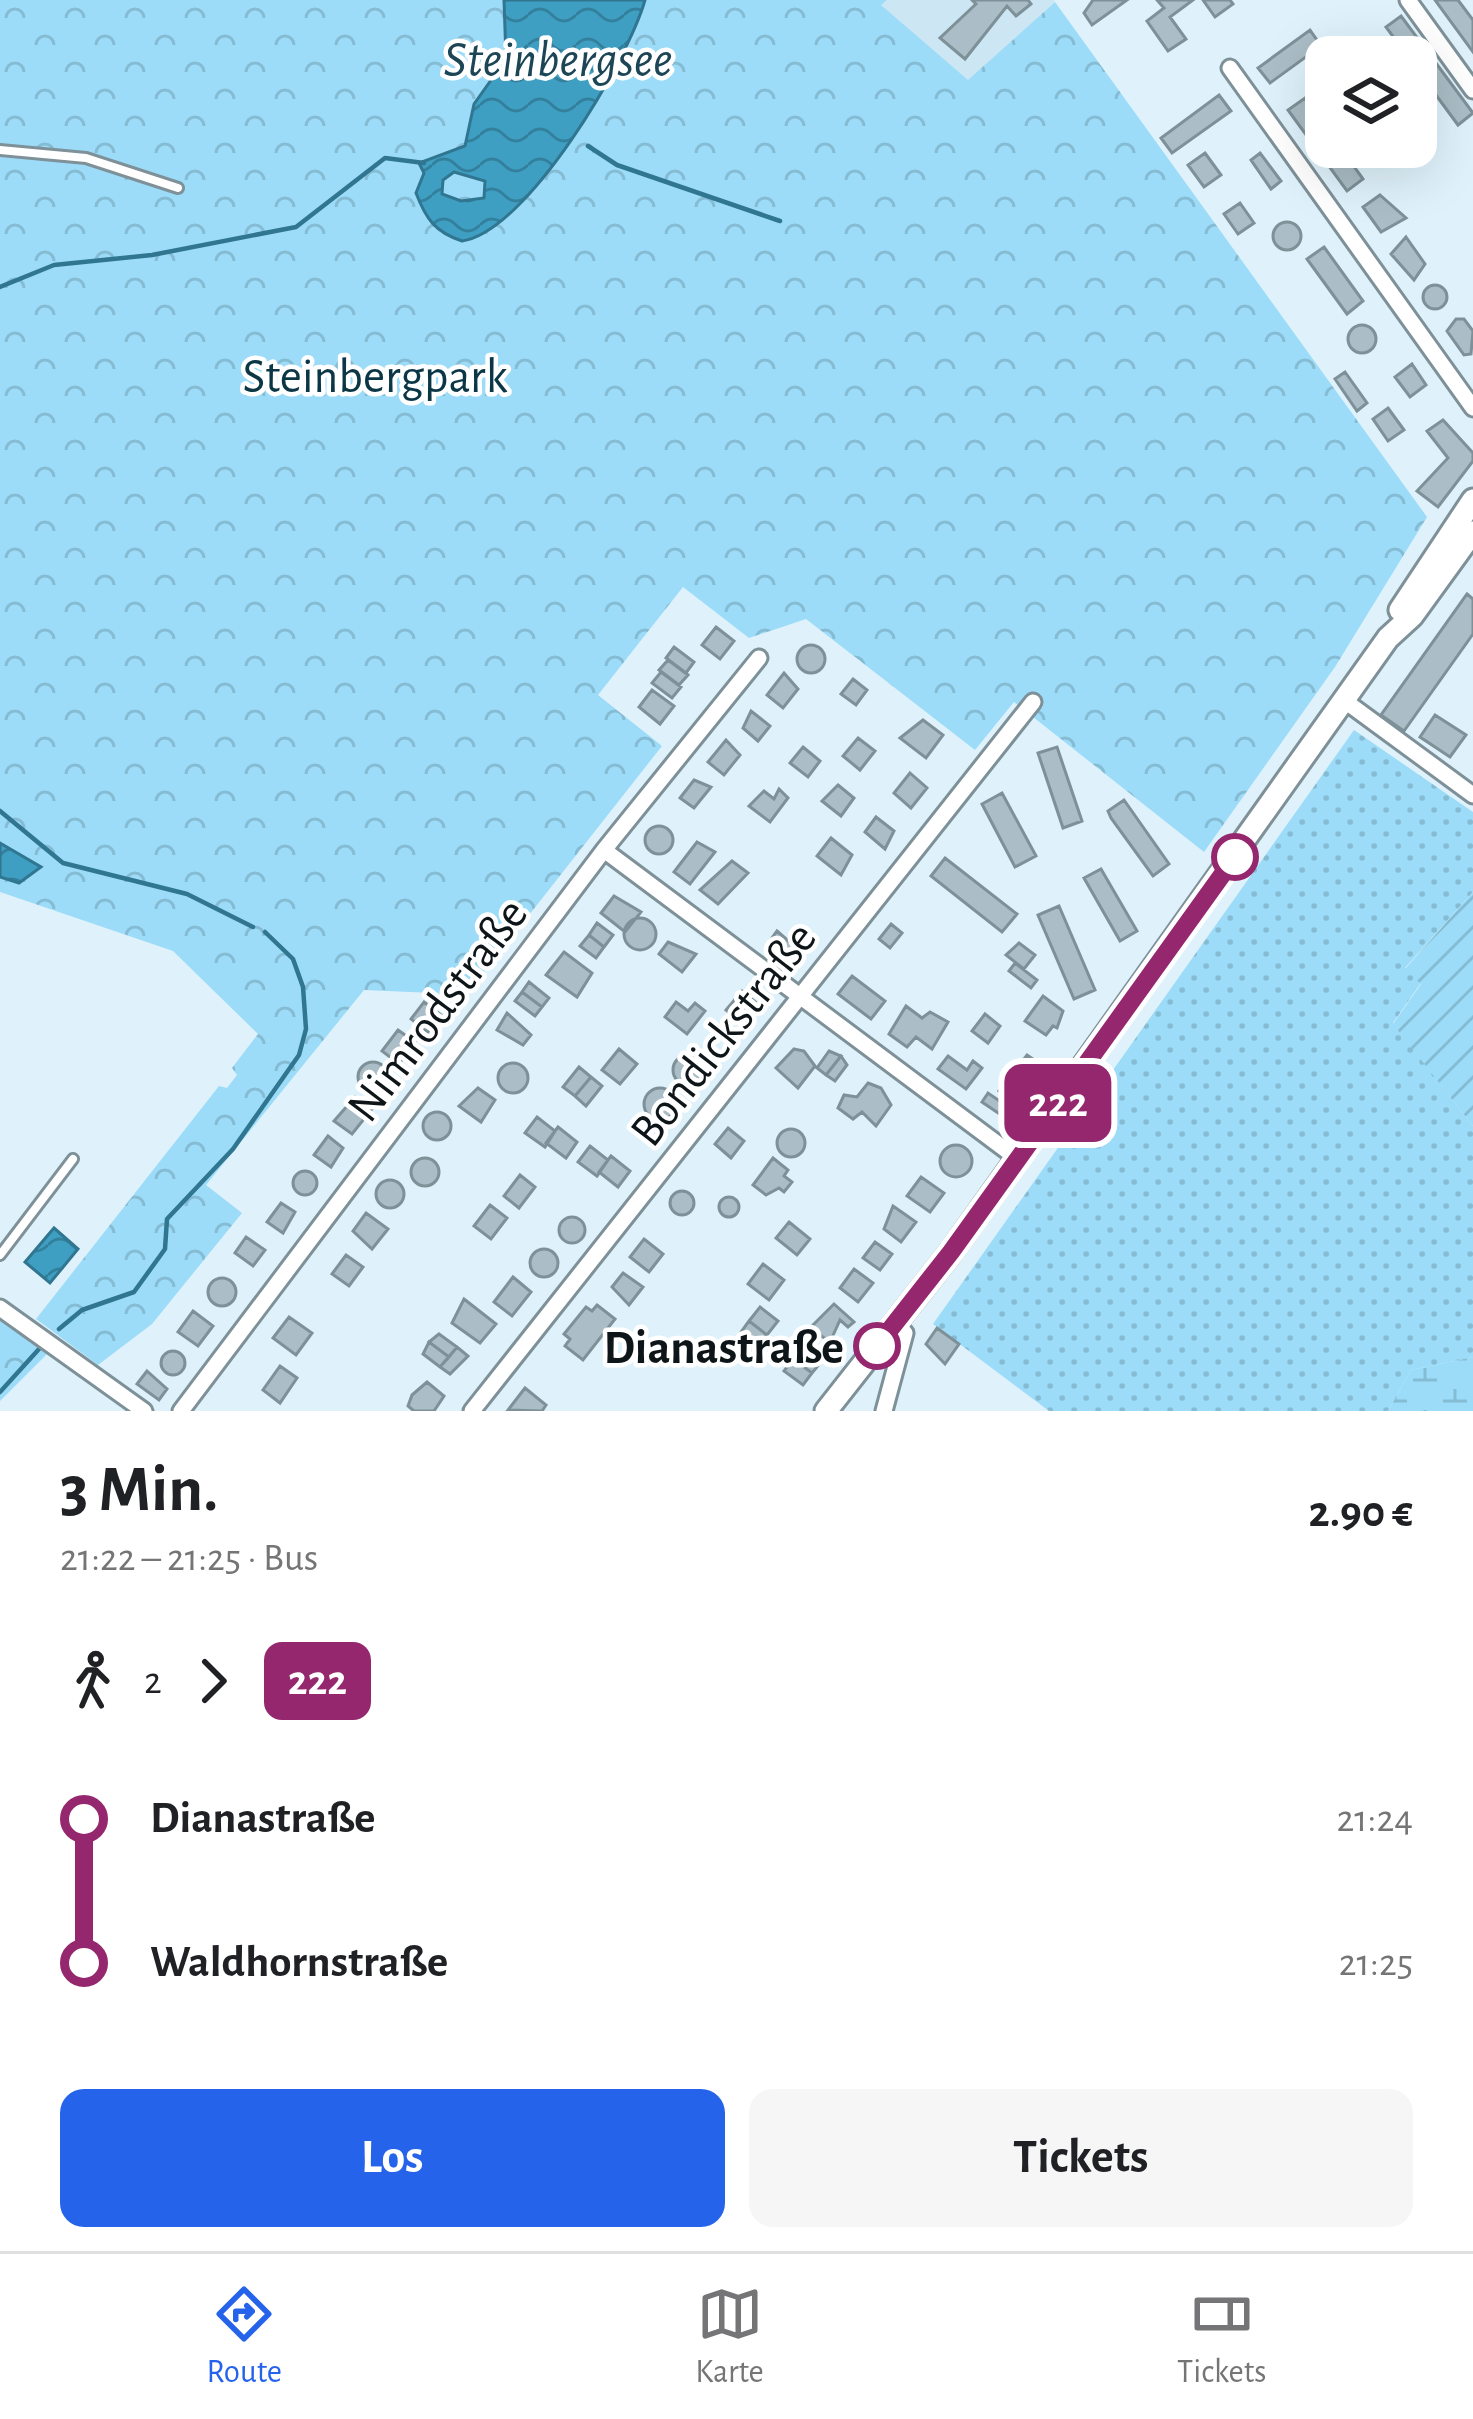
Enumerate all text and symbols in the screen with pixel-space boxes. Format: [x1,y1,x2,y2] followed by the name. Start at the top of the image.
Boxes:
[444,35,673,86] water label: Steinbergsee
[1305,36,1437,168] map controls
[1305,36,1437,168] button: layers
[242,354,508,402] park label: Steinbergpark
[1213,835,1257,879] unlabelled marker
[339,890,537,1131] street label: Nimrodstraße
[623,914,826,1156] street label: Bondickstraße
[989,1064,1127,1142] line badge: 222
[1028,1082,1088,1124] text: 222
[855,1324,899,1368] marker: Dianastraße
[603,1325,844,1373] place label: Dianastraße
[60,1457,218,1523] text: 3 Min.
[1309,1490,1413,1535] text: 2.90 €
[60,1539,318,1578] text: 21:22 – 21:25 · Bus
[60,1648,126,1714] icon: walk
[180,1648,246,1714] icon: forward
[288,1660,347,1702] text: 222
[144,1662,162,1701] text: 2
[150,1796,376,1841] text: Dianastraße
[1336,1800,1413,1839] text: 21:24
[150,1940,448,1985] text: Waldhornstraße
[1339,1944,1413,1983] text: 21:25
[60,2089,725,2227] button: Los
[749,2089,1413,2227] button: Tickets
[207,2281,282,2393] tab: Route
[695,2281,764,2393] tab: Karte
[1177,2281,1266,2393] tab: Tickets

